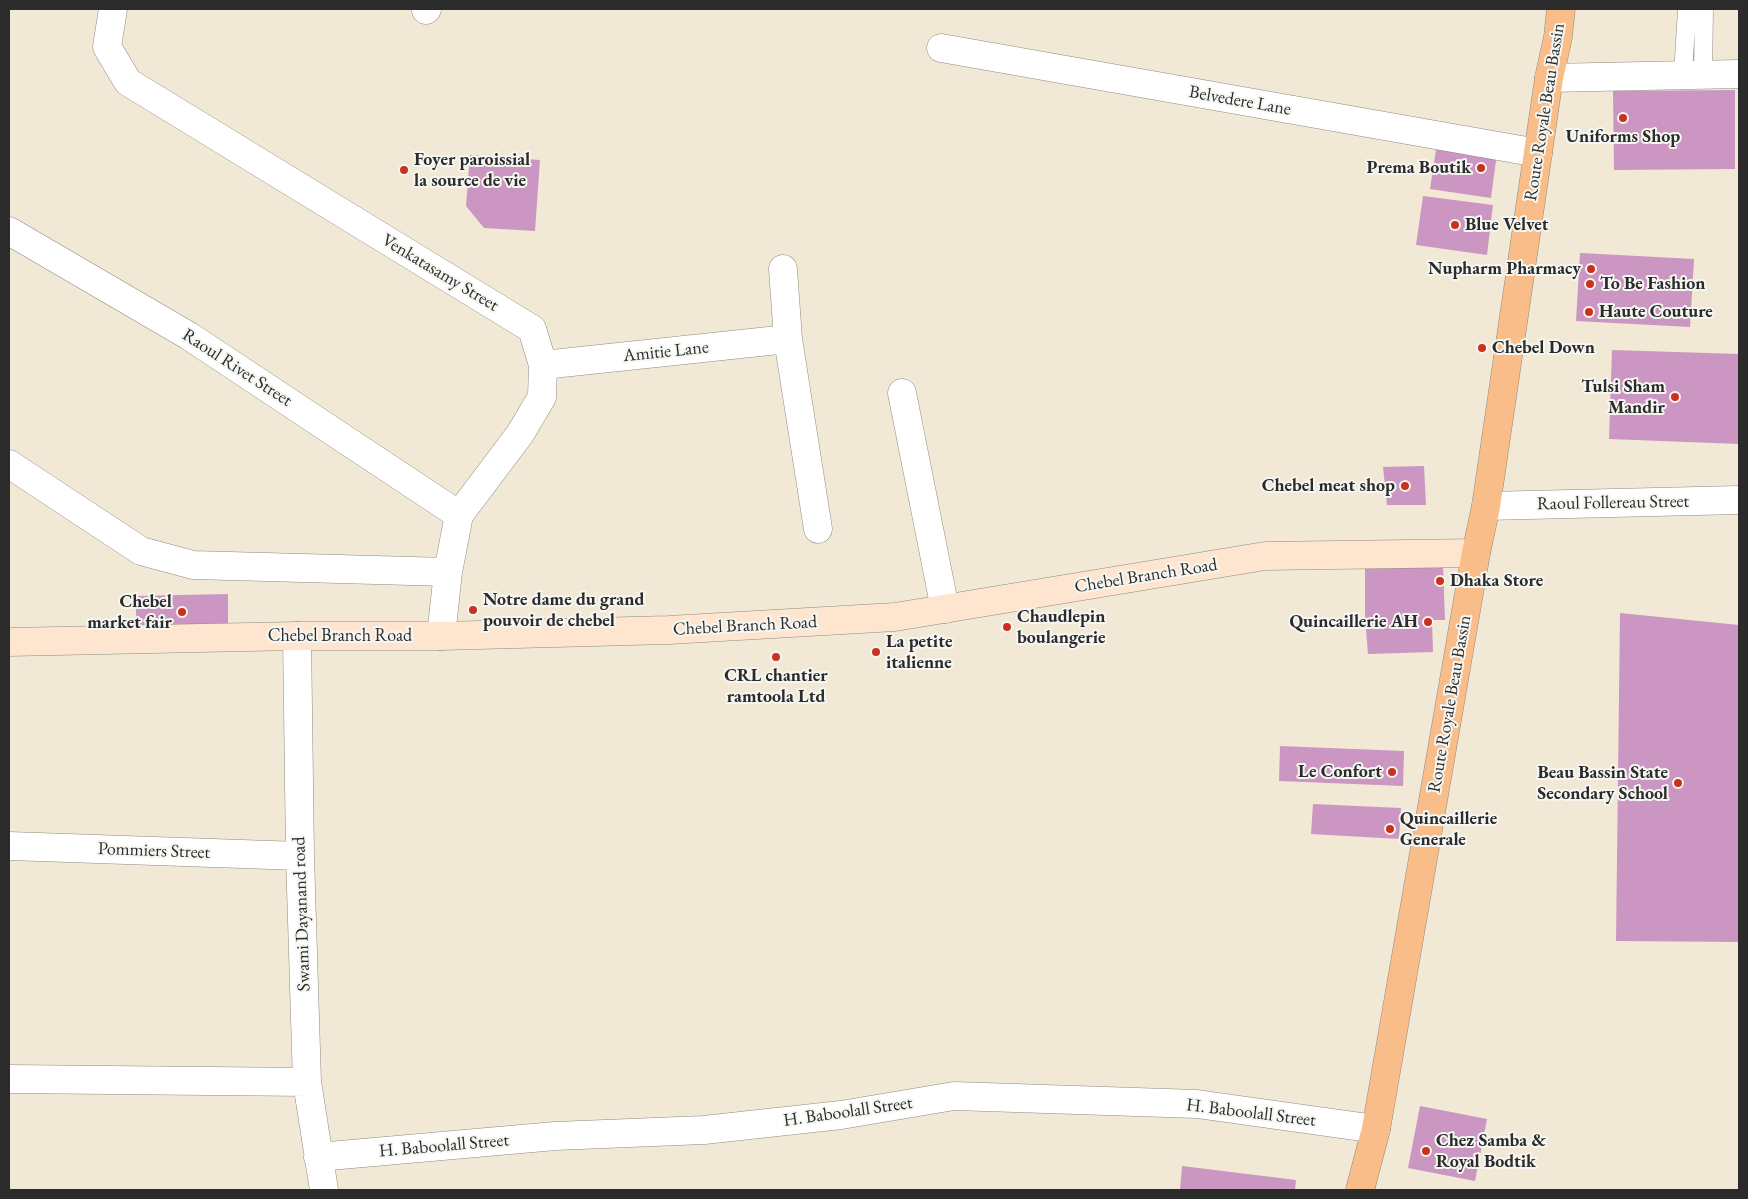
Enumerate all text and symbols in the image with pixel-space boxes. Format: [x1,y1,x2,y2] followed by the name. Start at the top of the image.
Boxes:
[1520,22,1570,202] street label: Route Royale Beau Bassin
[1187,81,1293,121] street label: Belvedere Lane
[1617,112,1629,124] marker: Uniforms Shop
[1566,126,1680,148] place label: Uniforms Shop
[414,149,530,192] place label: Foyer paroissial la source de vie
[1367,157,1471,179] place label: Prema Boutik
[1475,162,1487,174] marker: Prema Boutik
[398,164,410,176] marker: Foyer paroissial la source de vie
[1465,214,1549,236] place label: Blue Velvet
[1449,219,1461,231] marker: Blue Velvet
[378,230,502,316] street label: Venkatasamy Street
[1428,258,1581,280] place label: Nupharm Pharmacy
[1585,263,1597,275] marker: Nupharm Pharmacy
[1600,273,1706,295] place label: To Be Fashion
[1584,278,1596,290] marker: To Be Fashion
[1599,301,1713,323] place label: Haute Couture
[1583,306,1595,318] marker: Haute Couture
[178,324,296,412] street label: Raoul Rivet Street
[622,337,710,367] street label: Amitie Lane
[1492,337,1595,359] place label: Chebel Down
[1476,342,1488,354] marker: Chebel Down
[1581,376,1665,418] place label: Tulsi Sham Mandir
[1669,391,1681,403] marker: Tulsi Sham Mandir
[1262,475,1395,497] place label: Chebel meat shop
[1399,480,1411,492] marker: Chebel meat shop
[1537,491,1689,515] street label: Raoul Follereau Street
[1073,554,1219,598] street label: Chebel Branch Road
[1450,570,1543,592] place label: Dhaka Store
[1434,575,1446,587] marker: Dhaka Store
[483,589,644,632] place label: Notre dame du grand pouvoir de chebel
[87,591,172,634] place label: Chebel market fair
[467,604,479,616] marker: Notre dame du grand pouvoir de chebel
[176,606,188,618] marker: Chebel market fair
[1017,606,1106,649] place label: Chaudlepin boulangerie
[672,611,818,641] street label: Chebel Branch Road
[1289,611,1418,633] place label: Quincaillerie AH
[1424,614,1476,794] street label: Route Royale Beau Bassin
[1422,616,1434,628] marker: Quincaillerie AH
[1001,621,1013,633] marker: Chaudlepin boulangerie
[268,625,412,647] street label: Chebel Branch Road
[886,631,952,674] place label: La petite italienne
[870,646,882,658] marker: La petite italienne
[770,651,782,663] marker: CRL chantier ramtoola Ltd
[724,665,828,708] place label: CRL chantier ramtoola Ltd
[1298,761,1382,783] place label: Le Confort
[1537,762,1668,804] place label: Beau Bassin State Secondary School
[1386,766,1398,778] marker: Le Confort
[1672,777,1684,789] marker: Beau Bassin State Secondary School
[1400,808,1497,851] place label: Quincaillerie Generale
[1384,823,1396,835] marker: Quincaillerie Generale
[289,836,315,992] street label: Swami Dayanand road
[97,838,211,864] street label: Pommiers Street
[782,1092,914,1132] street label: H. Baboolall Street
[1185,1094,1317,1132] street label: H. Baboolall Street
[378,1130,510,1162] street label: H. Baboolall Street
[1436,1130,1546,1172] place label: Chez Samba & Royal Bodtik
[1420,1145,1432,1157] marker: Chez Samba & Royal Bodtik

